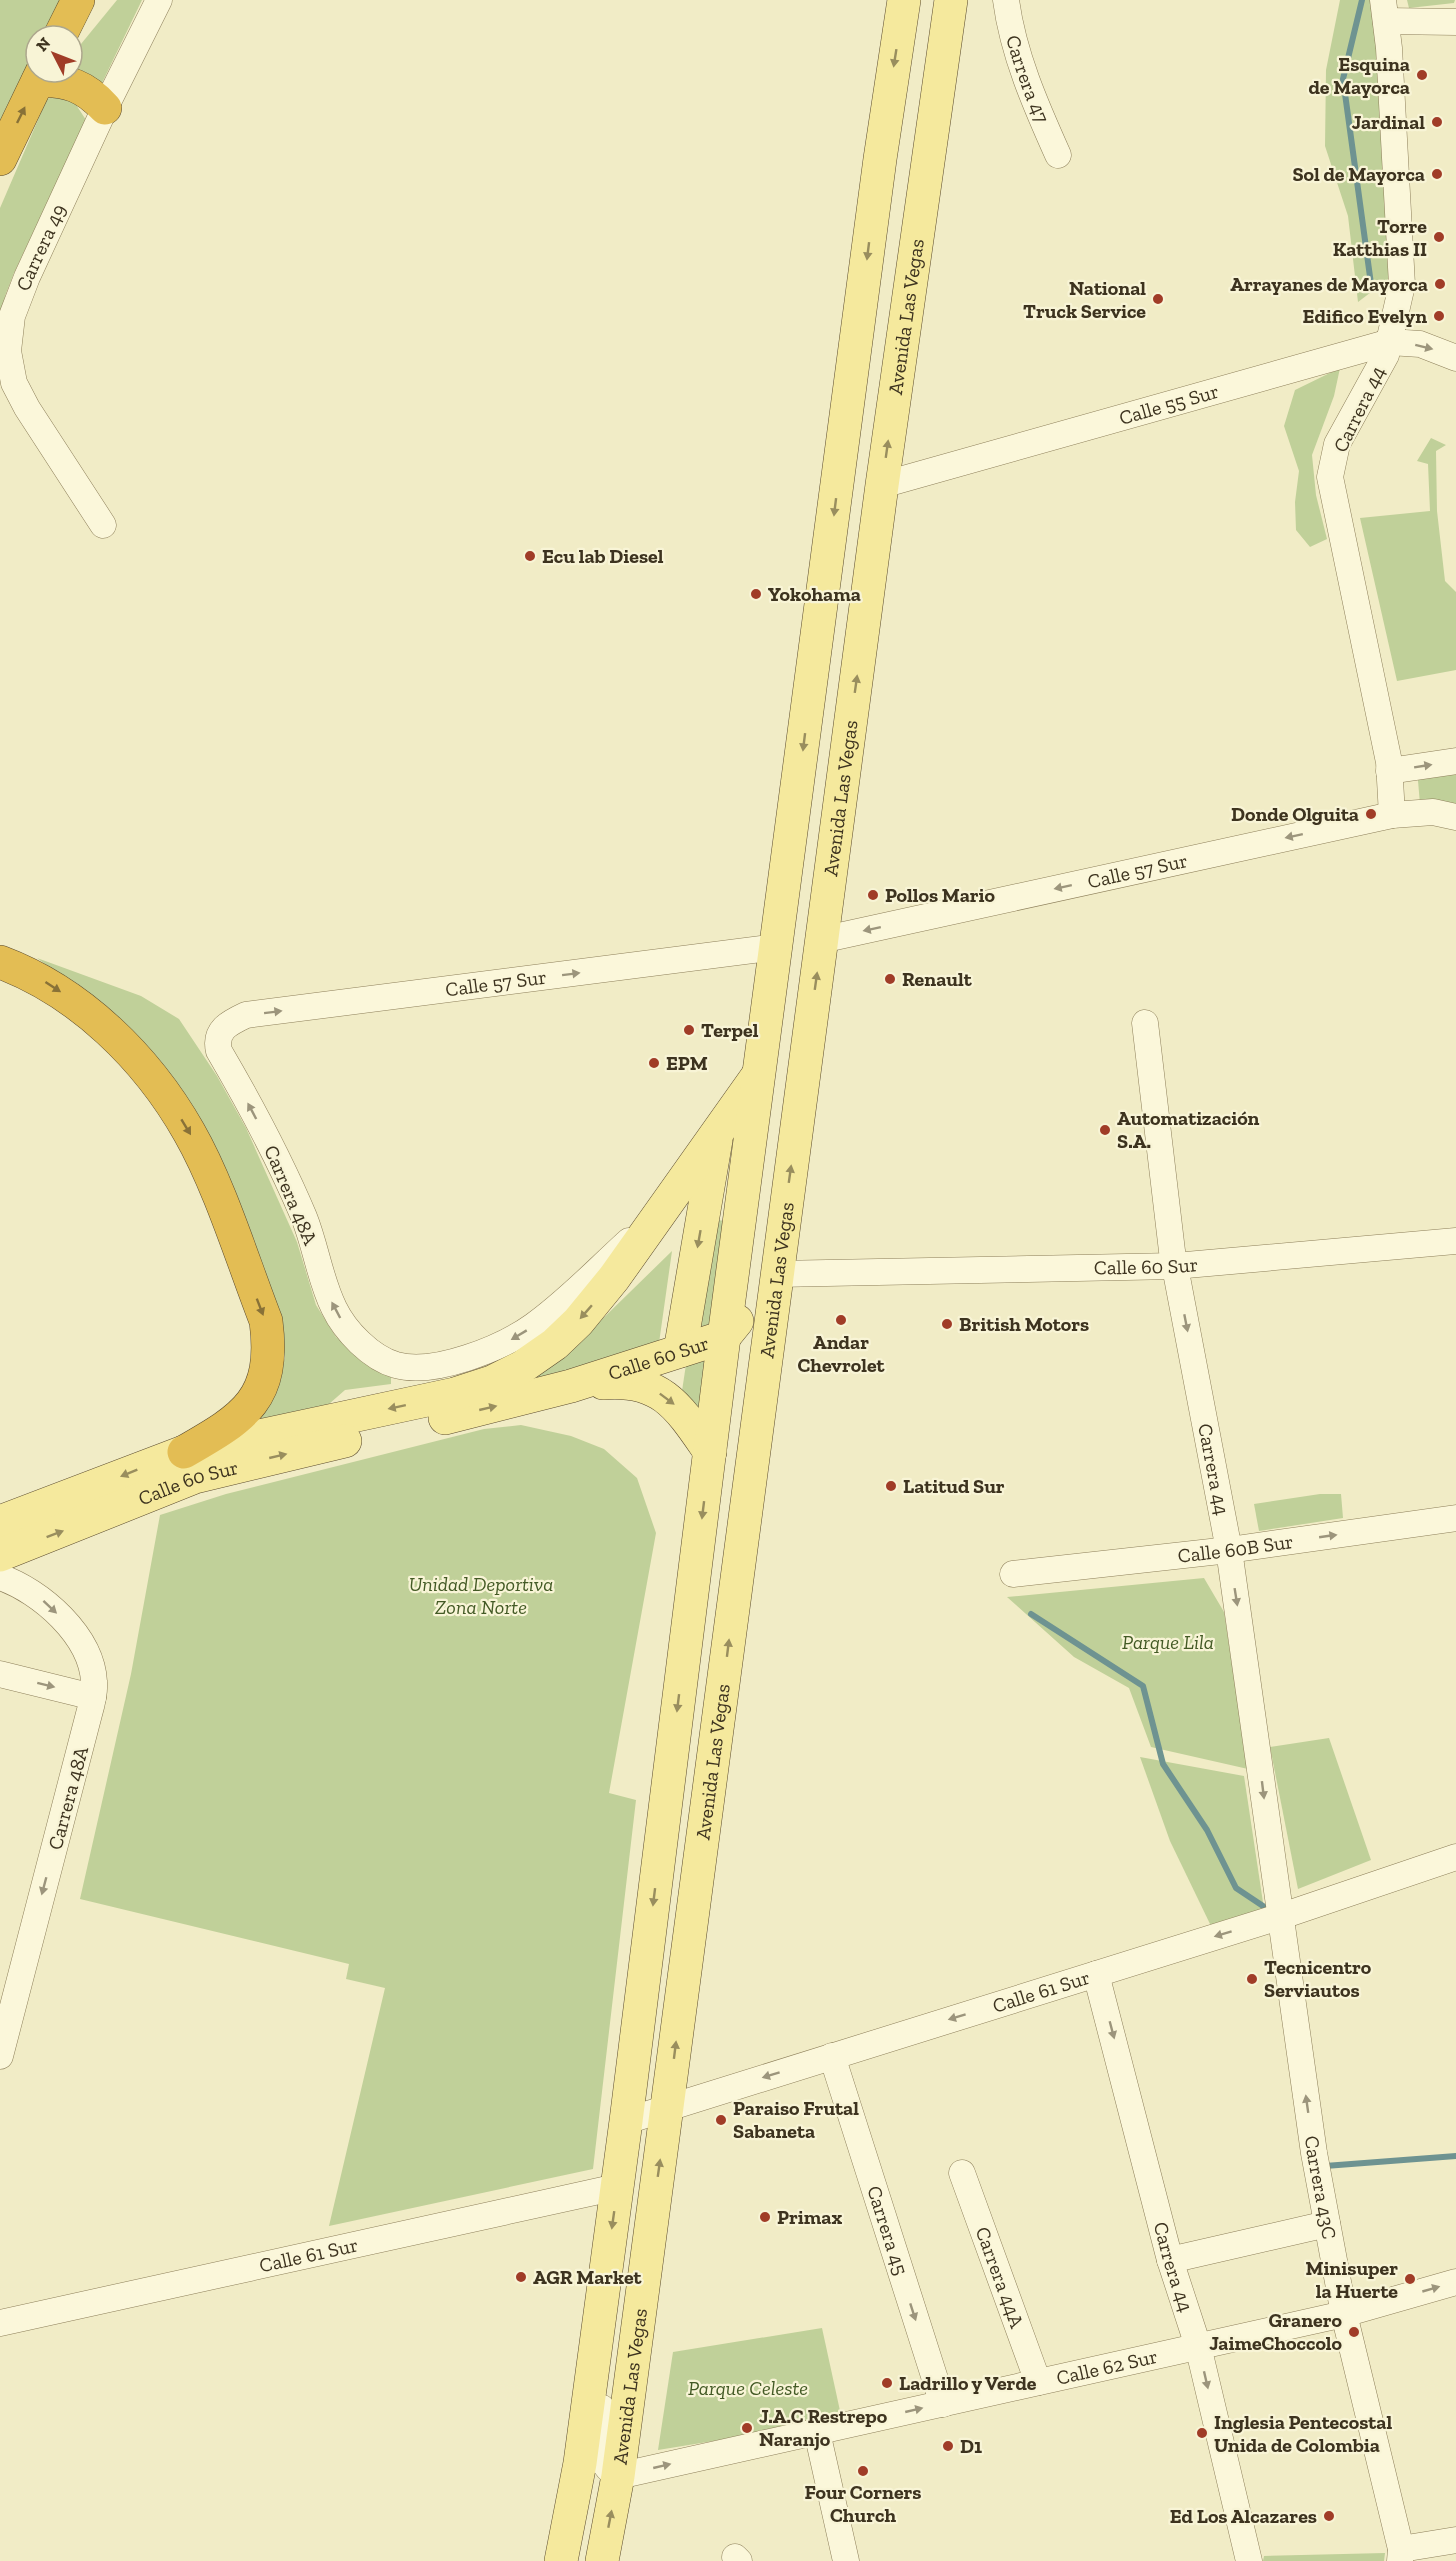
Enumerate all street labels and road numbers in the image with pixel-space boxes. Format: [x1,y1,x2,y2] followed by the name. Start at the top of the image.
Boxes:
[1001,33,1055,127] street label: Carrera 47
[11,200,71,294] street label: Carrera 49
[883,237,929,396] street label: Avenida Las Vegas
[1328,362,1390,456] street label: Carrera 44
[1116,379,1221,430] street label: Calle 55 Sur
[818,719,863,878] street label: Avenida Las Vegas
[1085,848,1190,893] street label: Calle 57 Sur
[444,965,548,1001] street label: Calle 57 Sur
[259,1142,323,1249] street label: Carrera 48A
[754,1200,799,1359] street label: Avenida Las Vegas
[1094,1252,1199,1280] street label: Calle 60 Sur
[605,1331,712,1385] street label: Calle 60 Sur
[1193,1422,1234,1518] street label: Carrera 44
[135,1455,241,1510] street label: Calle 60 Sur
[1177,1529,1295,1568] street label: Calle 60B Sur
[690,1682,735,1841] street label: Avenida Las Vegas
[43,1743,94,1852] street label: Carrera 48A
[990,1965,1093,2018] street label: Calle 61 Sur
[1300,2134,1342,2241] street label: Carrera 43C
[862,2183,913,2278] street label: Carrera 45
[1149,2219,1198,2315] street label: Carrera 44
[971,2223,1030,2332] street label: Carrera 44A
[257,2232,360,2278] street label: Calle 61 Sur
[608,2307,652,2466] street label: Avenida Las Vegas
[1054,2344,1160,2390] street label: Calle 62 Sur

